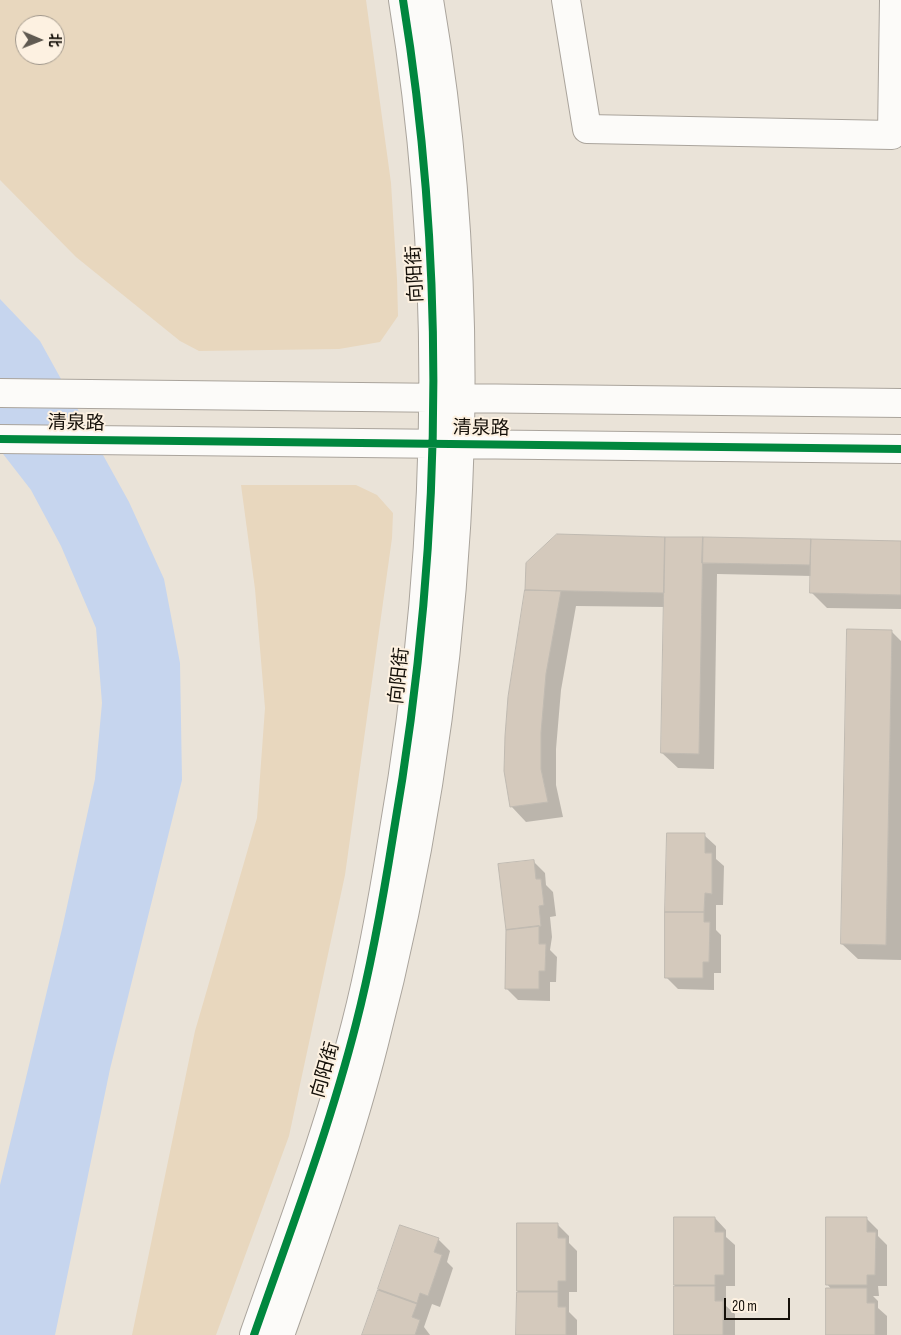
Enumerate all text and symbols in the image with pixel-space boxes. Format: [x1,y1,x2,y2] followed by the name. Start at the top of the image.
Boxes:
[15,15,65,65] north arrow
[46,33,63,47] text: 北
[403,245,429,303] street label: 向阳街
[47,412,105,436] street label: 清泉路
[452,417,510,441] street label: 清泉路
[386,646,414,706] street label: 向阳街
[307,1039,345,1101] street label: 向阳街
[726,1288,792,1320] scale bar
[732,1297,757,1316] text: 20 m

